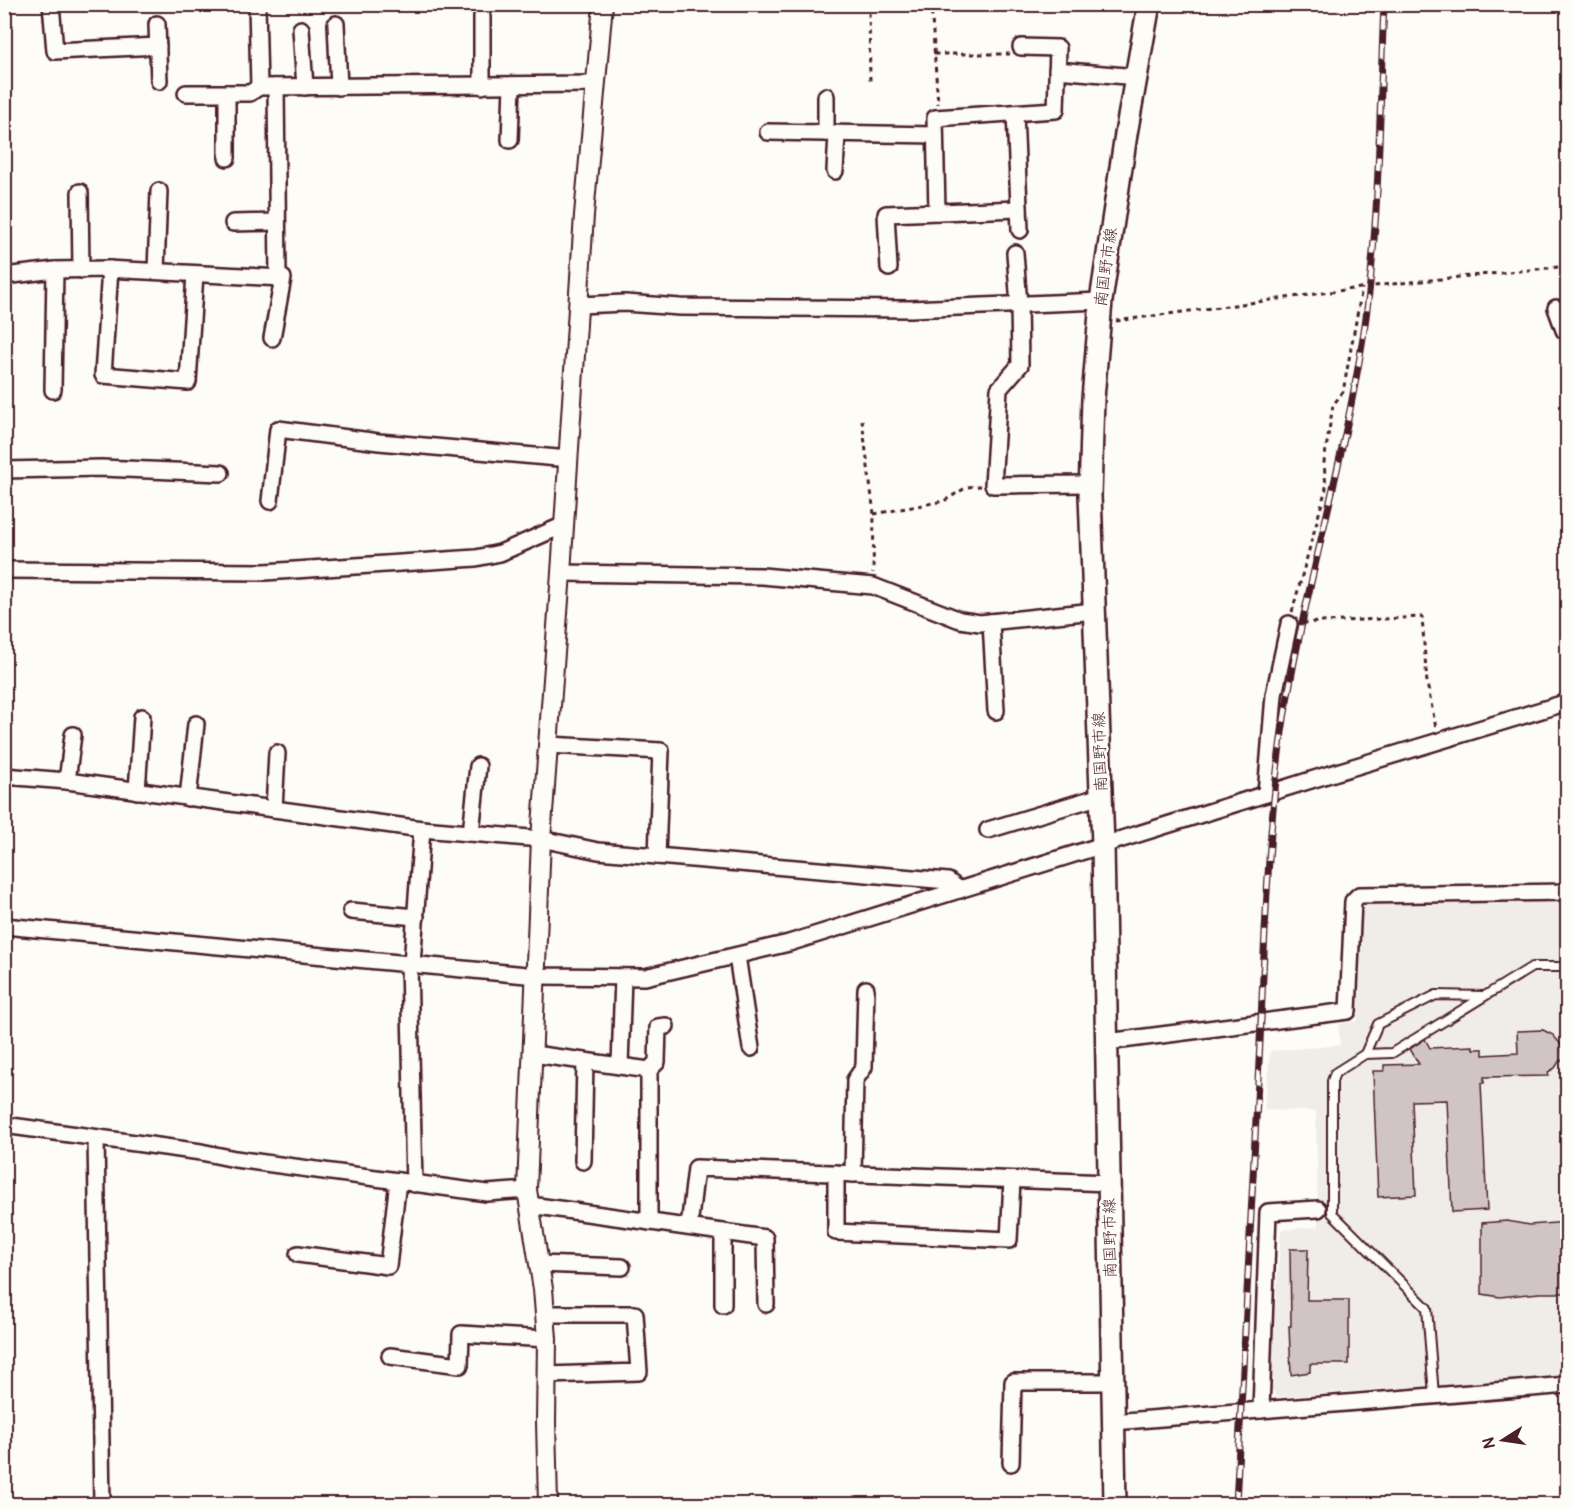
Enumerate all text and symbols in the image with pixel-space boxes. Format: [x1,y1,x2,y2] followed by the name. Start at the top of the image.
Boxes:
[1091,226,1121,308] street label: 南国野市線
[1089,712,1111,792] street label: 南国野市線
[1099,1198,1121,1278] street label: 南国野市線
[1473,1410,1533,1470] north arrow
[1478,1435,1500,1450] text: N

